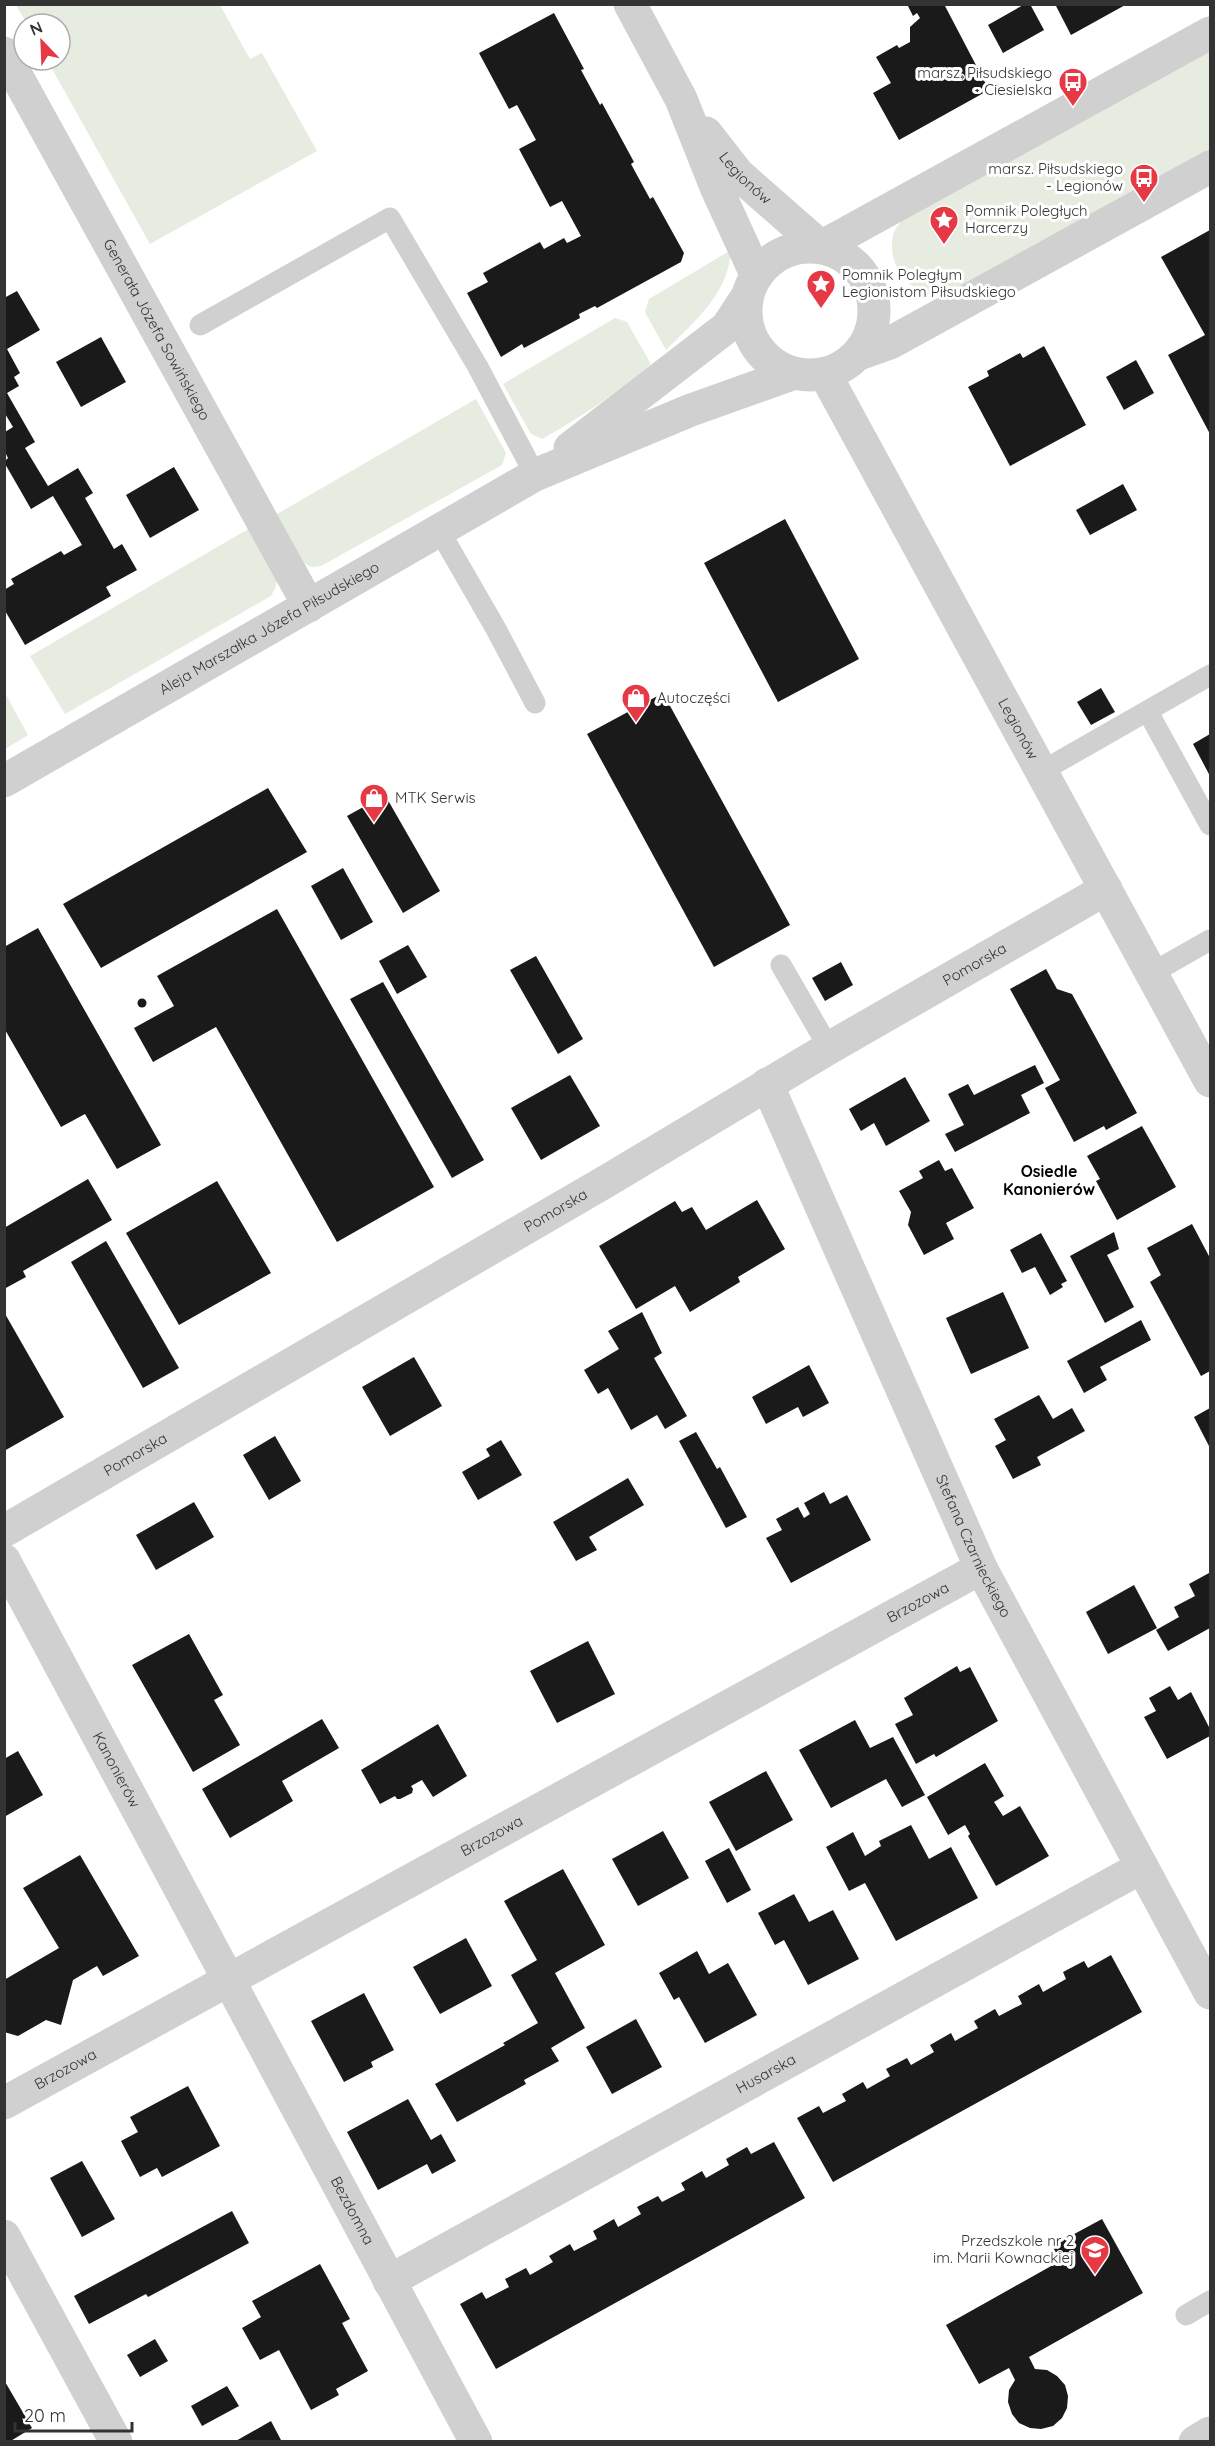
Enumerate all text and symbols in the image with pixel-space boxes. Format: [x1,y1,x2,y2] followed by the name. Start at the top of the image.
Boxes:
[12,12,72,72] north arrow
[27,17,45,40] text: N
[917,63,1052,99] place label: marsz. Piłsudskiego - Ciesielska
[1057,66,1089,108] bus stop icon: marsz. Piłsudskiego - Ciesielska
[715,148,776,208] street label: Legionów
[988,159,1123,195] place label: marsz. Piłsudskiego - Legionów
[1128,162,1160,204] bus stop icon: marsz. Piłsudskiego - Legionów
[965,201,1088,237] place label: Pomnik Poległych Harcerzy
[928,204,960,246] place icon: Pomnik Poległych Harcerzy
[99,235,215,424] street label: Generała Józefa Sowińskiego
[842,265,1016,301] place label: Pomnik Poległym Legionistom Piłsudskiego
[805,268,837,310] place icon: Pomnik Poległym Legionistom Piłsudskiego
[155,557,382,699] street label: Aleja Marszałka Józefa Piłsudskiego
[620,682,652,724] shop icon: Autoczęści
[657,688,730,707] place label: Autoczęści
[994,695,1043,763] street label: Legionów
[358,782,390,824] shop icon: MTK Serwis
[395,788,476,807] place label: MTK Serwis
[939,938,1010,990] street label: Pomorska
[1003,1161,1095,1199] district label: Osiedle Kanonierów
[520,1184,591,1236] street label: Pomorska
[100,1428,170,1480] street label: Pomorska
[932,1471,1016,1621] street label: Stefana Czarnieckiego
[883,1577,952,1627] street label: Brzozowa
[89,1728,145,1811] street label: Kanonierów
[457,1811,526,1860] street label: Brzozowa
[31,2044,100,2094] street label: Brzozowa
[732,2049,799,2097] street label: Husarska
[327,2173,379,2248] street label: Bezdomna
[933,2231,1074,2267] place label: Przedszkole nr 2 im. Marii Kownackiej
[1079,2234,1111,2276] school or university icon: Przedszkole nr 2 im. Marii Kownackiej
[15,2395,132,2433] scale bar
[24,2404,66,2427] text: 20 m

